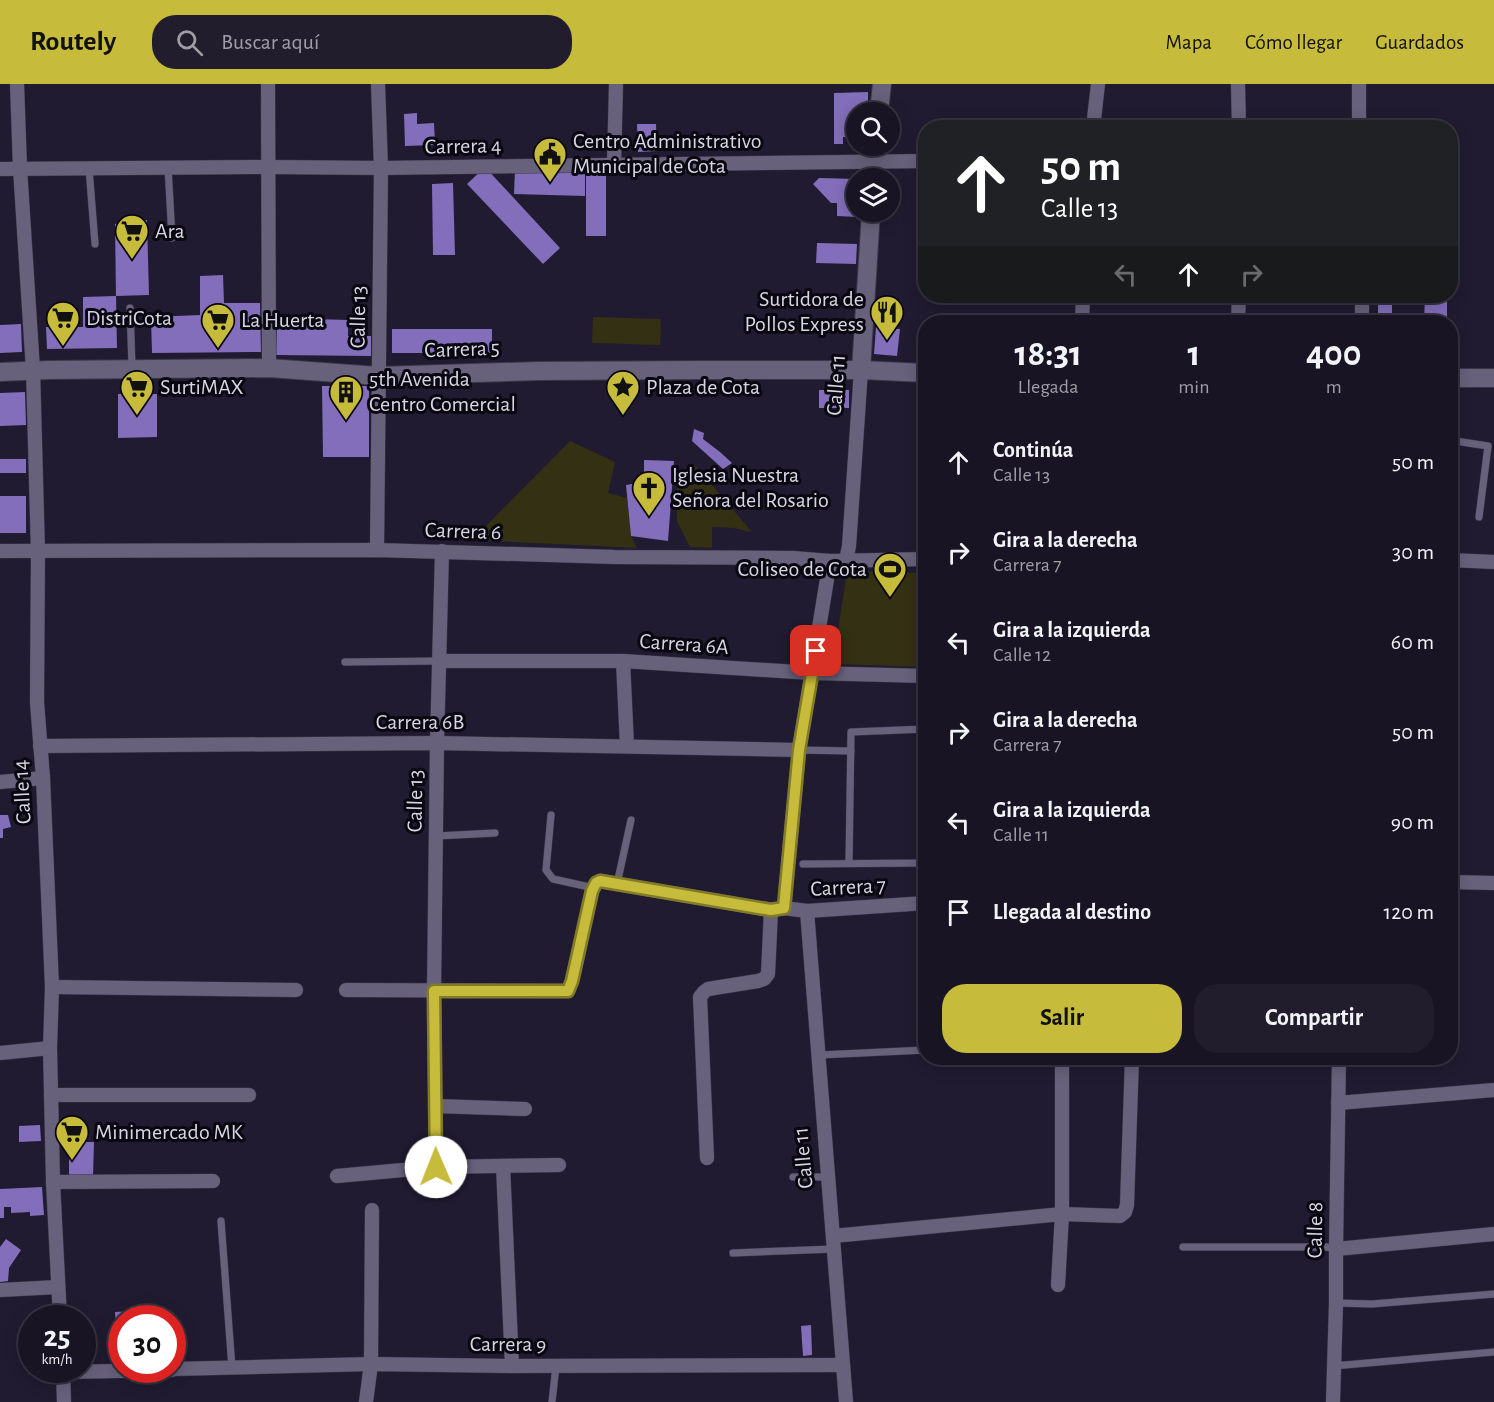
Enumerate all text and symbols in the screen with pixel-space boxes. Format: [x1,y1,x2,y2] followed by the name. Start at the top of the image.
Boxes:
[152,15,572,69] search box
[173,26,206,59] icon: search
[30,28,116,56] text: Routely
[221,31,319,53] text: Buscar aquí
[1166,32,1212,53] text: Mapa
[1245,32,1342,53] text: Cómo llegar
[1375,32,1464,53] text: Guardados
[846,102,900,222] map controls
[846,102,900,156] button: search
[573,130,762,177] place label: Centro Administrativo Municipal de Cota
[424,134,502,158] street label: Carrera 4
[532,136,568,183] public building icon: Centro Administrativo Municipal de Cota
[942,144,1020,222] icon: ahead
[1041,146,1121,188] text: 50 m
[846,168,900,222] button: layers
[1041,195,1118,222] text: Calle 13
[114,213,150,260] supermarket icon: Ara
[155,220,185,242] place label: Ara
[1109,258,1142,291] icon: left
[1172,258,1205,291] icon: ahead
[1235,258,1268,291] icon: right
[346,285,370,349] street label: Calle 13
[745,288,864,335] place label: Surtidora de Pollos Express
[869,294,905,341] restaurant icon: Surtidora de Pollos Express
[45,300,81,347] supermarket icon: DistriCota
[200,302,236,349] supermarket icon: La Huerta
[86,307,172,329] place label: DistriCota
[241,309,324,331] place label: La Huerta
[1014,336,1082,372] text: 18:31
[1187,336,1200,372] text: 1
[1306,336,1362,372] text: 400
[424,337,500,361] street label: Carrera 5
[823,354,849,416] street label: Calle 11
[369,368,516,415] place label: 5th Avenida Centro Comercial
[119,369,155,416] supermarket icon: SurtiMAX
[605,369,641,416] place icon: Plaza de Cota
[328,374,364,421] building icon: 5th Avenida Centro Comercial
[160,376,244,398] place label: SurtiMAX
[646,376,760,398] place label: Plaza de Cota
[1018,377,1078,397] text: Llegada
[1178,377,1209,397] text: min
[1326,377,1342,397] text: m
[993,439,1073,461] text: Continúa
[942,446,975,479] icon: ahead
[1392,451,1434,473] text: 50 m
[672,464,829,511] place label: Iglesia Nuestra Señora del Rosario
[993,465,1050,485] text: Calle 13
[631,470,667,517] church icon: Iglesia Nuestra Señora del Rosario
[424,519,502,543] street label: Carrera 6
[993,529,1138,551] text: Gira a la derecha
[942,536,975,569] icon: right
[1392,541,1434,563] text: 30 m
[872,551,908,598] sports icon: Coliseo de Cota
[993,555,1062,575] text: Carrera 7
[738,558,867,580] place label: Coliseo de Cota
[993,619,1151,641] text: Gira a la izquierda
[790,625,841,676] pin
[942,626,975,659] icon: left
[639,630,730,658] street label: Carrera 6A
[1391,631,1434,653] text: 60 m
[799,634,832,667] icon: arrive
[993,645,1051,665] text: Calle 12
[993,709,1138,731] text: Gira a la derecha
[376,711,464,733] street label: Carrera 6B
[942,716,975,749] icon: right
[1392,721,1434,743] text: 50 m
[993,735,1062,755] text: Carrera 7
[9,759,35,825] street label: Calle 14
[403,769,427,833] street label: Calle 13
[993,799,1151,821] text: Gira a la izquierda
[942,806,975,839] icon: left
[1391,811,1434,833] text: 90 m
[993,825,1049,845] text: Calle 11
[810,874,886,900] street label: Carrera 7
[942,896,975,929] icon: arrive
[993,901,1151,923] text: Llegada al destino
[1384,901,1434,923] text: 120 m
[942,984,1182,1053] button: Salir
[1194,984,1434,1053] button: Compartir
[54,1114,90,1161] supermarket icon: Minimercado MK
[95,1121,244,1143] place label: Minimercado MK
[789,1126,817,1190] street label: Calle 11
[404,1135,468,1199] position arrow
[1304,1201,1326,1259] street label: Calle 8
[108,1305,186,1383] speed limit sign: 30
[43,1322,71,1352] text: 25
[470,1333,546,1355] street label: Carrera 9
[42,1352,72,1367] text: km/h

